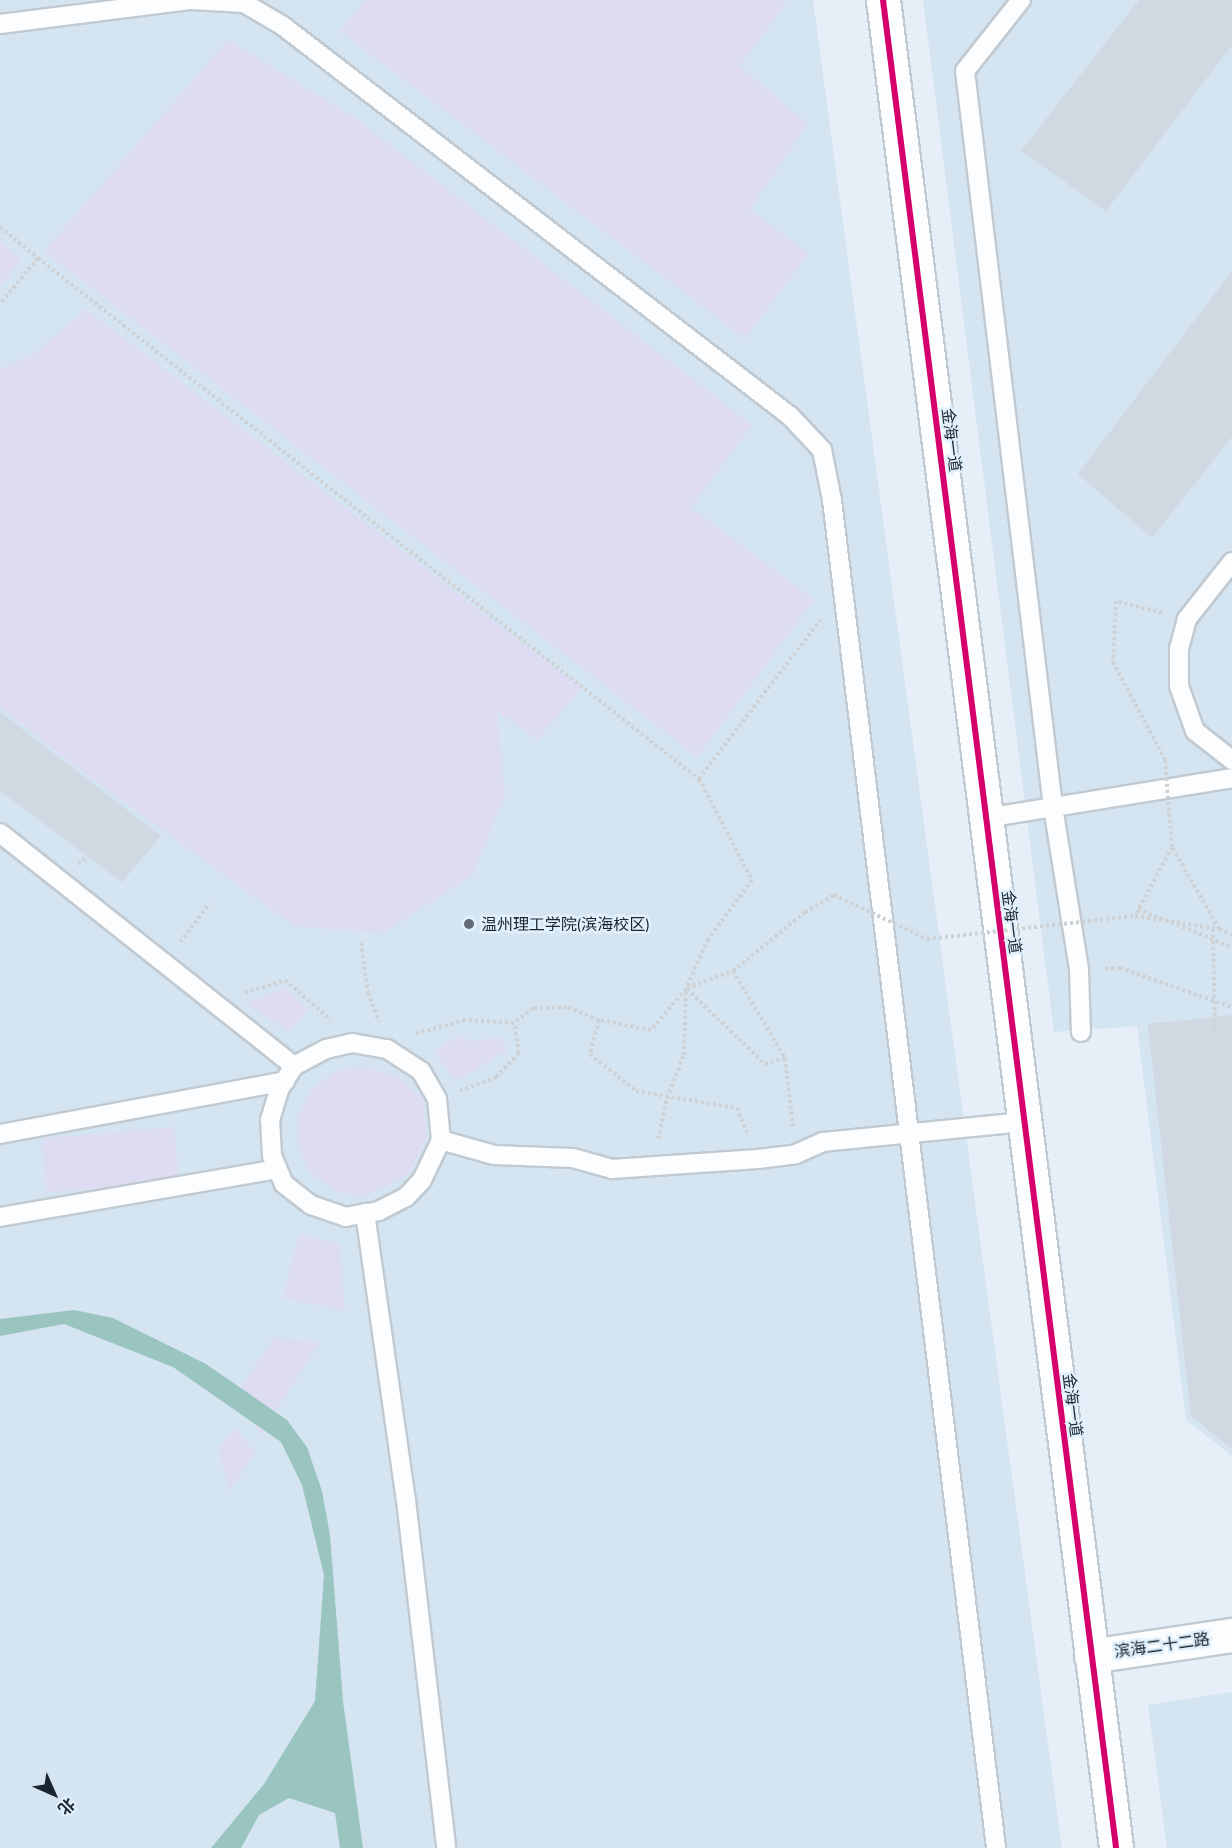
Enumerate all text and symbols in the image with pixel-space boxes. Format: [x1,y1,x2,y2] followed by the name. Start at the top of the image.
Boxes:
[939,407,965,473] street label: 金海一道
[999,889,1025,955] street label: 金海一道
[481,914,649,934] place label: 温州理工学院(滨海校区)
[462,917,476,931] marker: 温州理工学院(滨海校区)
[1060,1372,1086,1438] street label: 金海一道
[1113,1629,1211,1661] street label: 滨海二十二路
[24,1764,84,1824] north arrow
[53,1793,81,1821] text: 北

